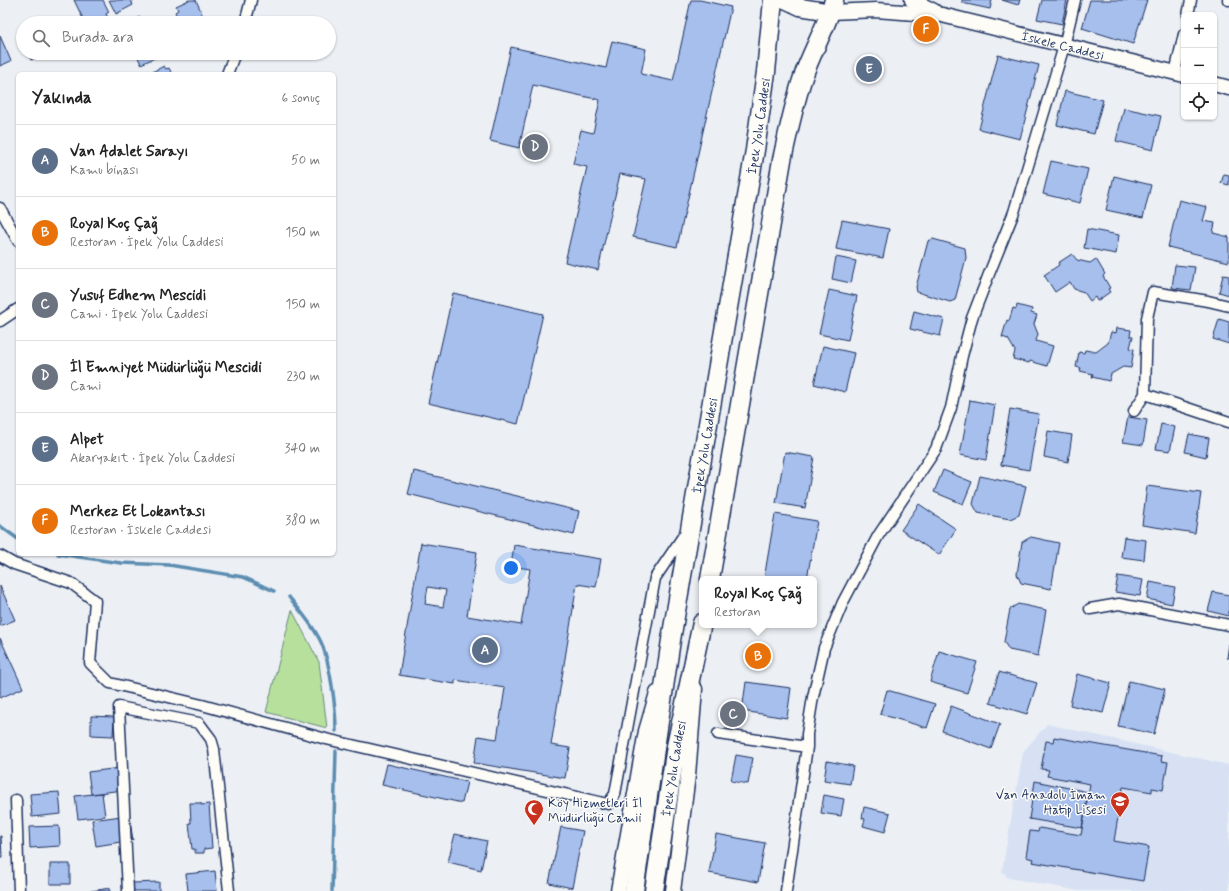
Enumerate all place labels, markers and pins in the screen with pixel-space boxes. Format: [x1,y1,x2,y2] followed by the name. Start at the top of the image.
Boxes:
[913,14,939,44] pin: F
[856,54,882,84] pin: E
[522,132,548,162] pin: D
[472,635,498,665] pin: A
[745,641,771,671] pin: B
[720,699,746,729] pin: C
[996,787,1106,819] place label: Van Anadolu İmam Hatip Lisesi
[1109,790,1131,818] school or university icon: Van Anadolu İmam Hatip Lisesi
[548,795,642,827] place label: Köy Hizmetleri İl Müdürlüğü Camii
[523,798,545,826] mosque icon: Köy Hizmetleri İl Müdürlüğü Camii

